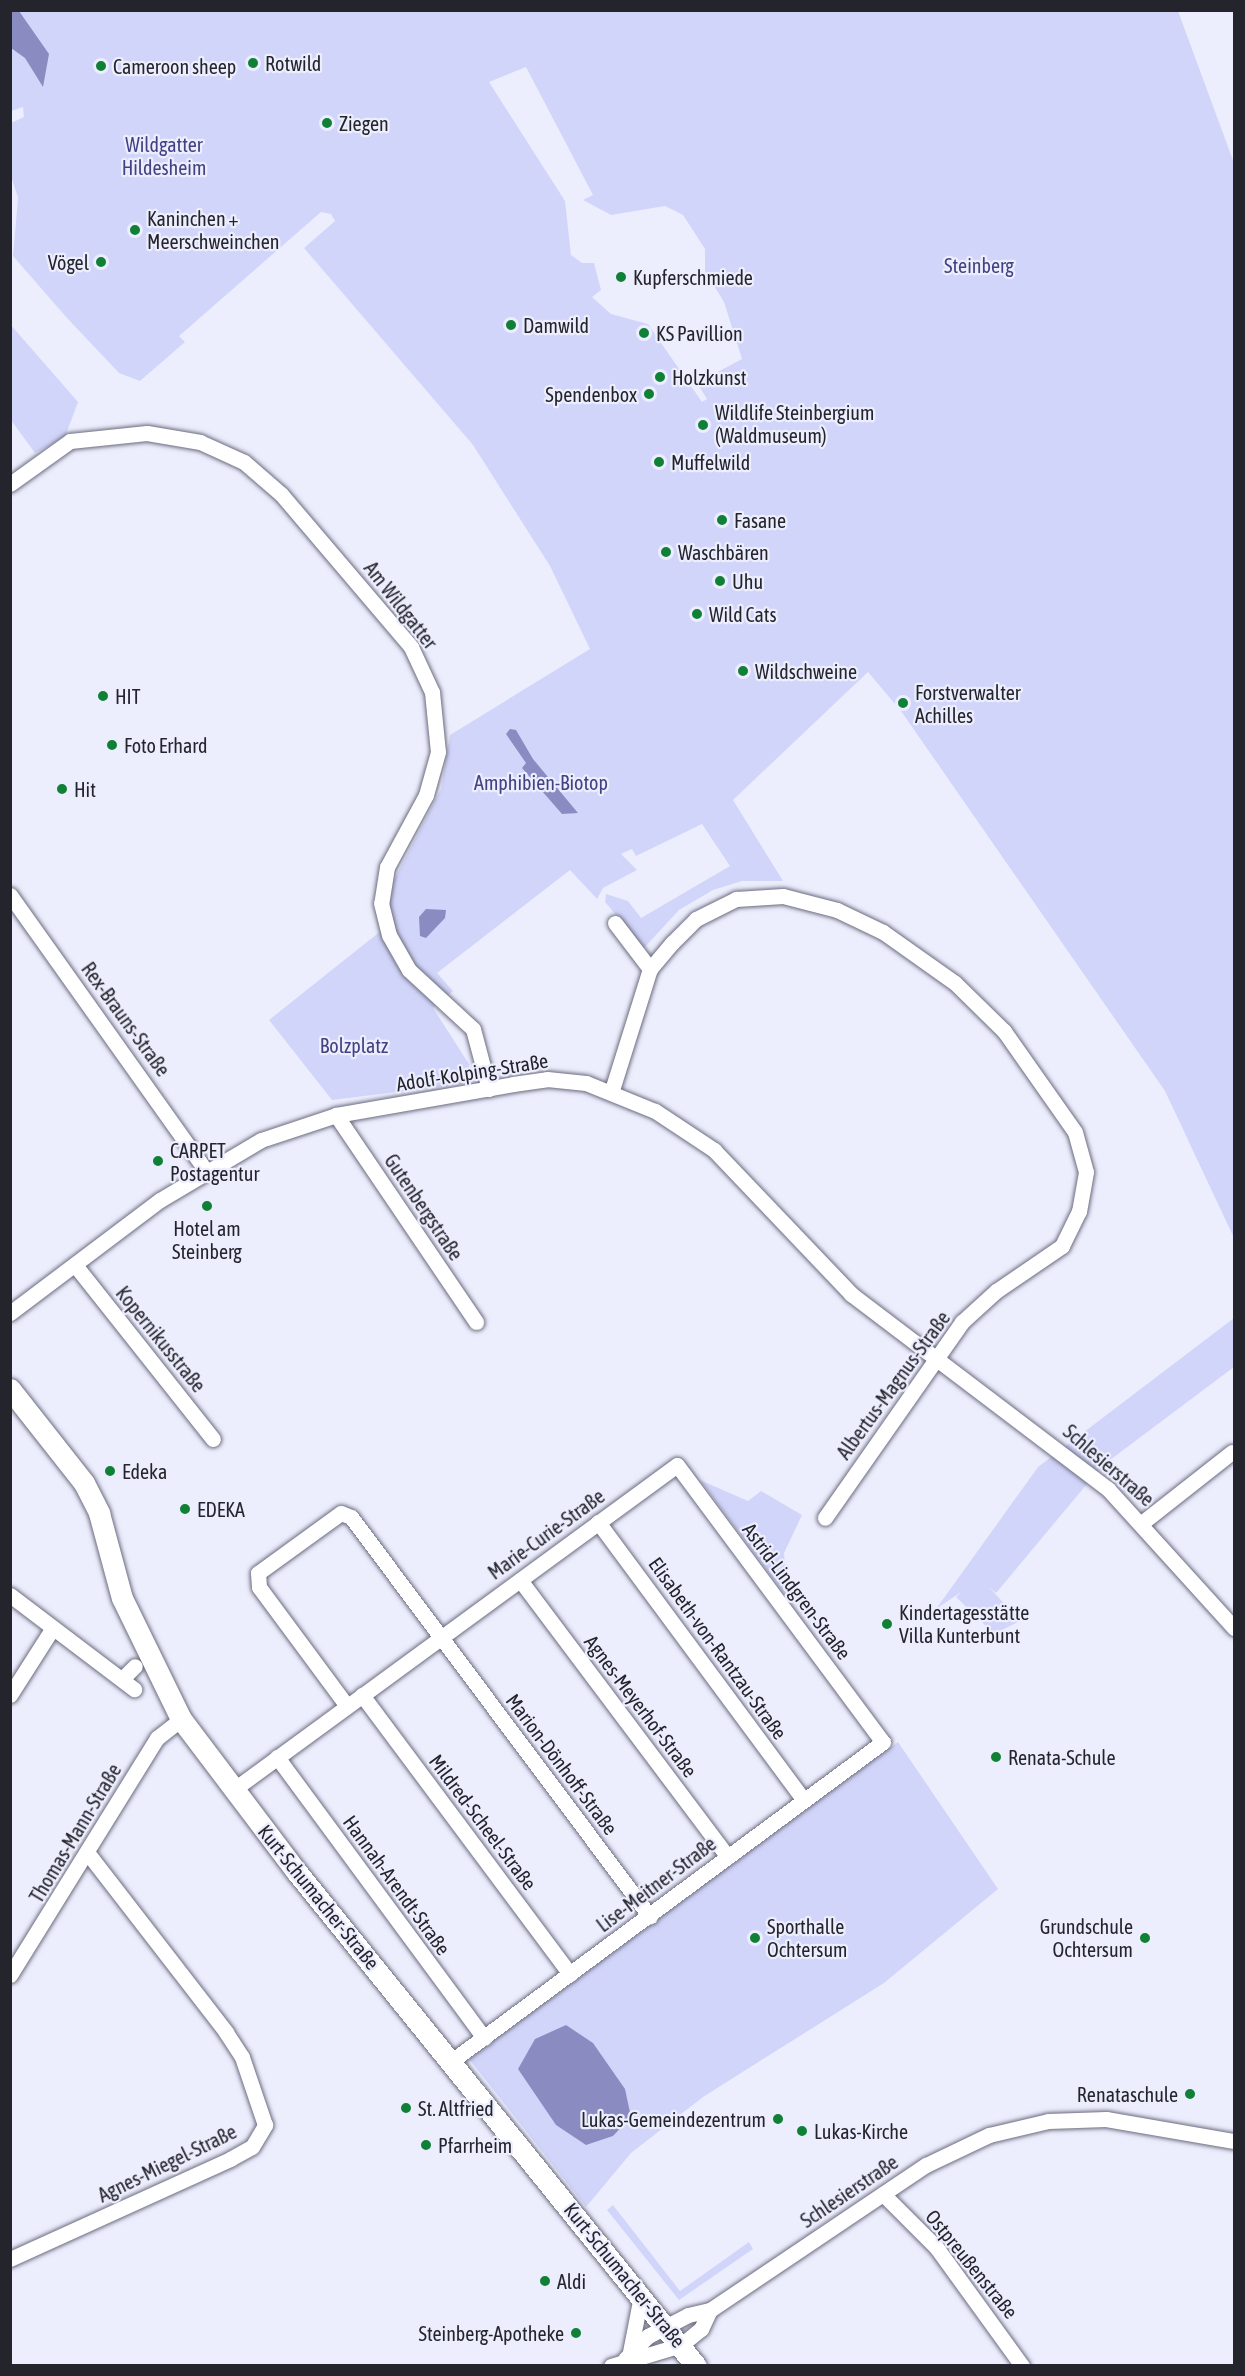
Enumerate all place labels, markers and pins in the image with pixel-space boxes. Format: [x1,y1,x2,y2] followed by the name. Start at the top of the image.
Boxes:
[265,51,321,75] place label: Rotwild
[113,54,236,78] place label: Cameroon sheep
[246,56,260,70] marker: Rotwild
[94,59,108,73] marker: Cameroon sheep
[339,111,389,135] place label: Ziegen
[320,116,334,130] marker: Ziegen
[147,207,280,254] place label: Kaninchen + Meerschweinchen
[128,223,142,237] marker: Kaninchen + Meerschweinchen
[48,250,89,274] place label: Vögel
[94,255,108,269] marker: Vögel
[633,265,753,289] place label: Kupferschmiede
[614,270,628,284] marker: Kupferschmiede
[523,313,589,337] place label: Damwild
[504,318,518,332] marker: Damwild
[656,321,743,345] place label: KS Pavillion
[637,326,651,340] marker: KS Pavillion
[672,365,746,389] place label: Holzkunst
[653,370,667,384] marker: Holzkunst
[545,382,637,406] place label: Spendenbox
[642,387,656,401] marker: Spendenbox
[715,401,874,448] place label: Wildlife Steinbergium (Waldmuseum)
[696,418,710,432] marker: Wildlife Steinbergium (Waldmuseum)
[671,450,750,474] place label: Muffelwild
[652,455,666,469] marker: Muffelwild
[734,508,786,532] place label: Fasane
[715,513,729,527] marker: Fasane
[678,540,769,564] place label: Waschbären
[659,545,673,559] marker: Waschbären
[732,569,763,593] place label: Uhu
[713,574,727,588] marker: Uhu
[709,602,777,626] place label: Wild Cats
[690,607,704,621] marker: Wild Cats
[755,659,857,683] place label: Wildschweine
[736,664,750,678] marker: Wildschweine
[915,680,1021,727] place label: Forstverwalter Achilles
[115,684,140,708] place label: HIT
[96,689,110,703] marker: HIT
[896,696,910,710] marker: Forstverwalter Achilles
[124,733,208,757] place label: Foto Erhard
[105,738,119,752] marker: Foto Erhard
[74,777,96,801] place label: Hit
[55,782,69,796] marker: Hit
[170,1138,259,1185] place label: CARPET Postagentur
[151,1154,165,1168] marker: CARPET Postagentur
[200,1199,214,1213] marker: Hotel am Steinberg
[172,1216,242,1263] place label: Hotel am Steinberg
[122,1459,167,1483] place label: Edeka
[103,1464,117,1478] marker: Edeka
[197,1497,245,1521] place label: EDEKA
[178,1502,192,1516] marker: EDEKA
[899,1600,1029,1647] place label: Kindertagesstätte Villa Kunterbunt
[880,1617,894,1631] marker: Kindertagesstätte Villa Kunterbunt
[1008,1745,1115,1769] place label: Renata-Schule
[989,1750,1003,1764] marker: Renata-Schule
[767,1914,847,1961] place label: Sporthalle Ochtersum
[1040,1914,1133,1961] place label: Grundschule Ochtersum
[748,1931,762,1945] marker: Sporthalle Ochtersum
[1138,1931,1152,1945] marker: Grundschule Ochtersum
[1077,2082,1178,2106] place label: Renataschule
[1183,2087,1197,2101] marker: Renataschule
[418,2096,494,2120] place label: St. Altfried
[399,2101,413,2115] marker: St. Altfried
[581,2107,766,2131] place label: Lukas-Gemeindezentrum
[771,2112,785,2126] marker: Lukas-Gemeindezentrum
[814,2119,908,2143] place label: Lukas-Kirche
[795,2124,809,2138] marker: Lukas-Kirche
[438,2133,512,2157] place label: Pfarrheim
[419,2138,433,2152] marker: Pfarrheim
[557,2269,586,2293] place label: Aldi
[538,2274,552,2288] marker: Aldi
[419,2321,564,2345] place label: Steinberg-Apotheke
[569,2326,583,2340] marker: Steinberg-Apotheke

